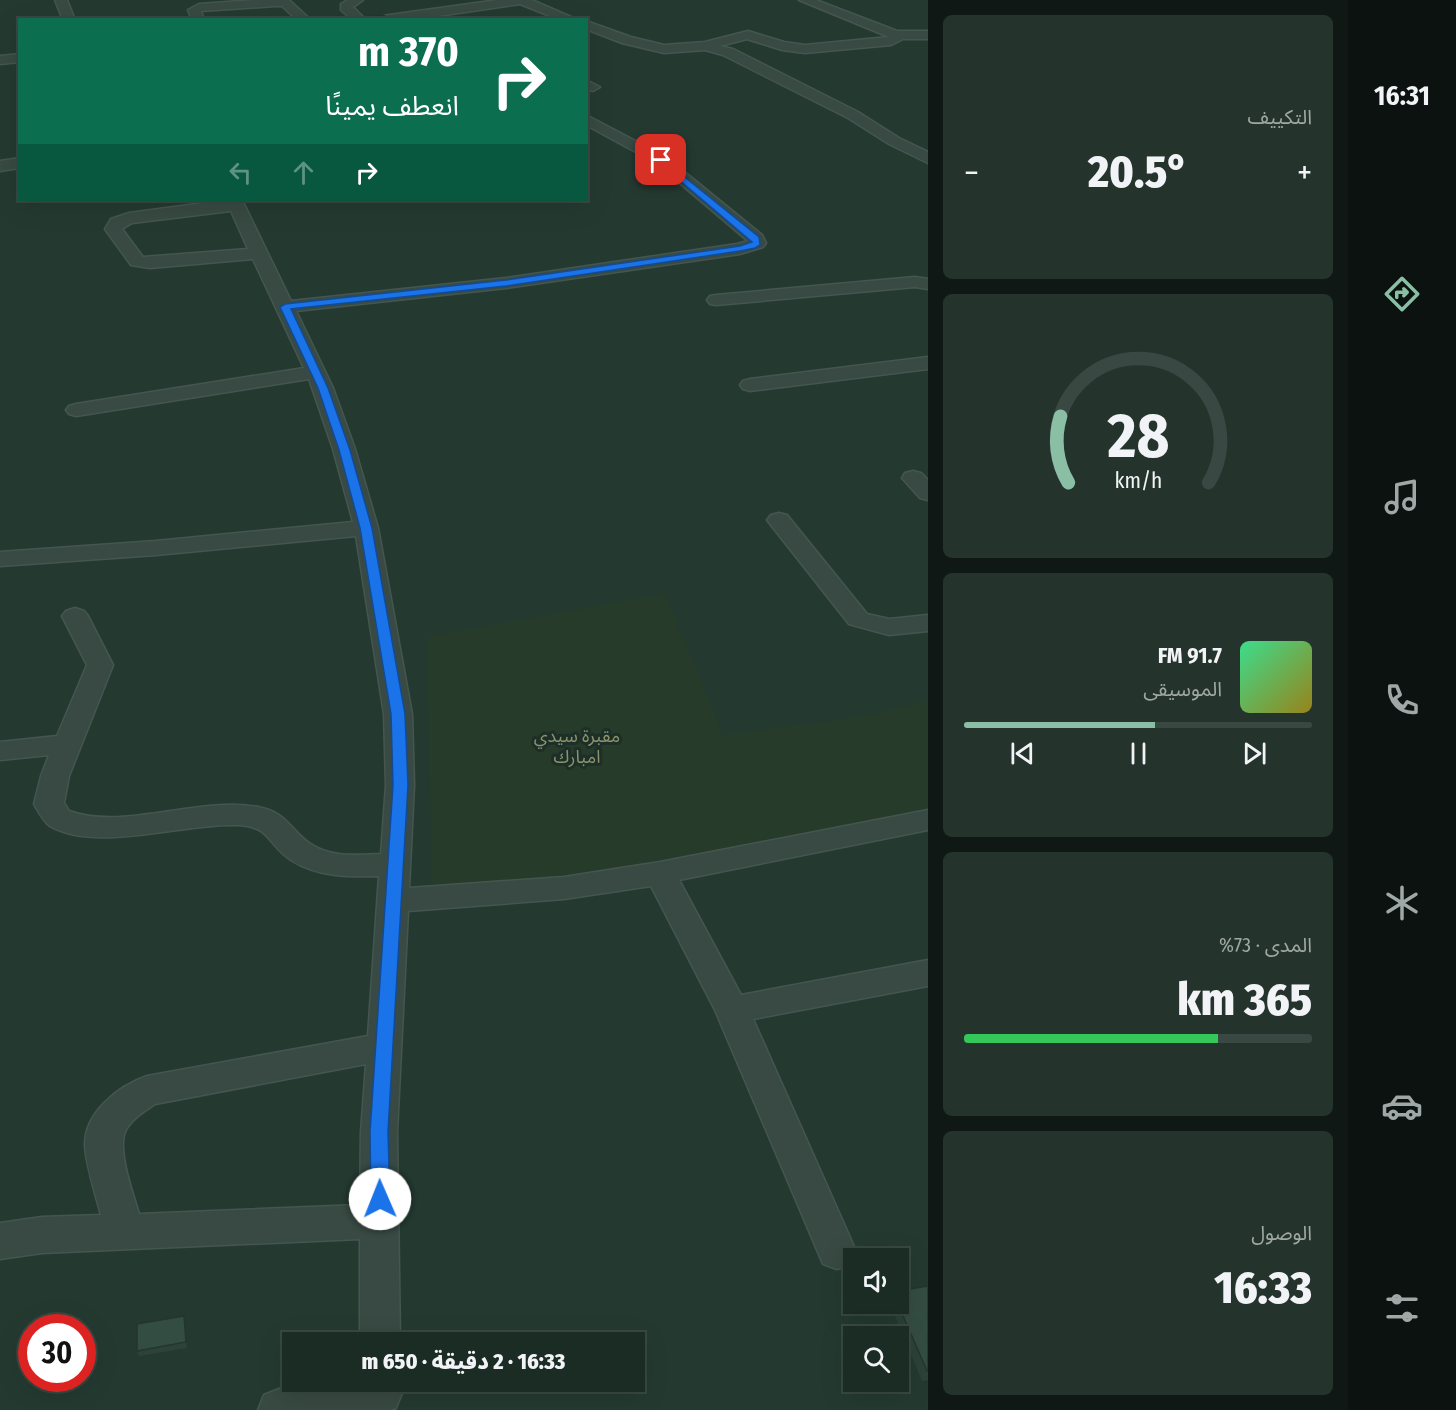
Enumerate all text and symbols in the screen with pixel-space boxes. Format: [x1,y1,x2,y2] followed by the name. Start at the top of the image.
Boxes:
[358,27,459,77] text: 370 m
[480,42,558,120] icon: right
[1374,80,1430,112] text: 16:31
[325,90,459,122] text: انعطف يمينًا
[1248,105,1312,129] text: التكييف
[635,134,686,185] pin
[644,143,677,176] icon: arrive
[1088,145,1188,199] text: 20.5°
[964,153,979,193] text: −
[1297,153,1312,193] text: +
[224,156,257,189] icon: left
[287,156,320,189] icon: ahead
[350,156,383,189] icon: right
[1381,273,1423,315] icon: directions
[1106,399,1169,474] text: 28
[1114,468,1162,494] text: km/h
[1381,476,1423,518] icon: music
[1158,642,1222,669] text: 91.7 FM
[1143,677,1222,701] text: الموسيقى
[1381,679,1423,721] icon: phone
[534,725,620,768] park label: مقبرة سيدي امبارك
[1006,737,1039,770] icon: previous
[1122,737,1155,770] icon: pause
[1238,737,1271,770] icon: next
[1381,882,1423,924] icon: climate
[1219,933,1312,957] text: المدى · 73%
[1177,973,1312,1027] text: 365 km
[1381,1085,1423,1127] icon: car
[348,1167,412,1231] position arrow
[1251,1221,1312,1245] text: الوصول
[843,1248,909,1392] map controls
[843,1248,909,1314] button: sound
[1214,1261,1312,1315] text: 16:33
[1381,1287,1423,1329] icon: filters
[18,1314,96,1392] speed limit sign: 30
[843,1326,909,1392] button: search
[362,1348,565,1375] text: 16:33 · 2 دقيقة · 650 m

